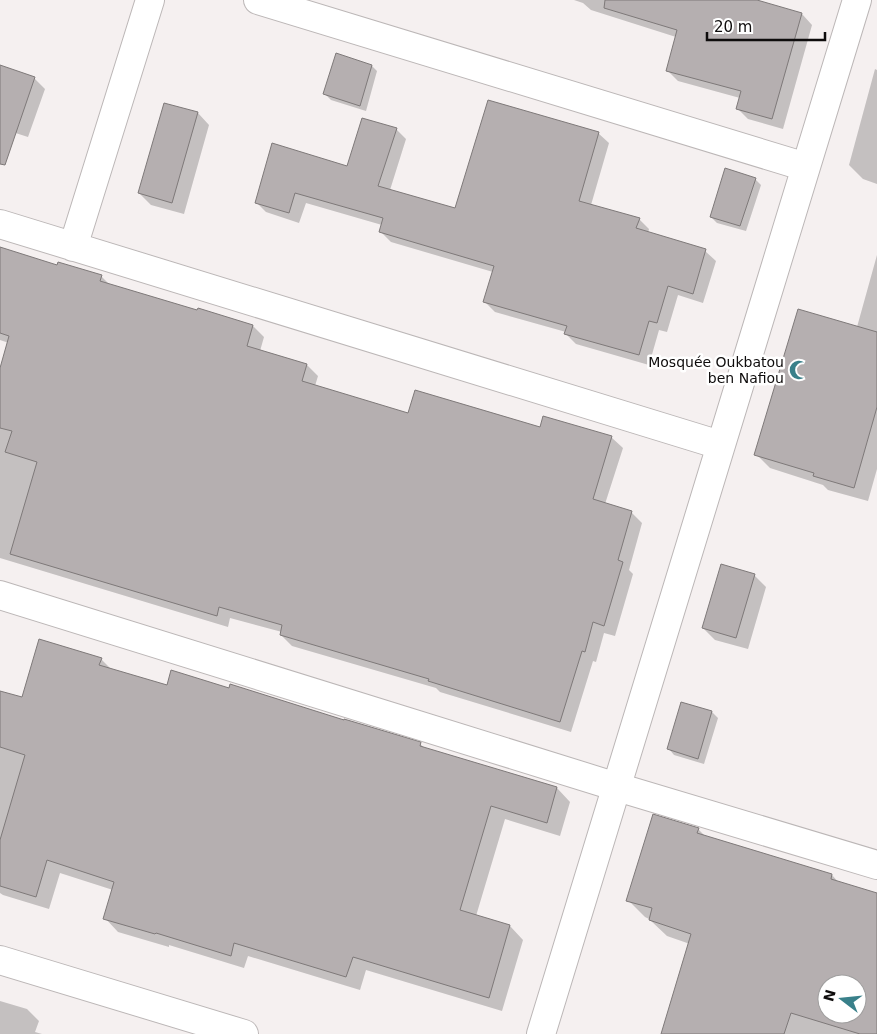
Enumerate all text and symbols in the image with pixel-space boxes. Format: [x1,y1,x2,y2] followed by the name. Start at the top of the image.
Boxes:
[707,10,824,42] scale bar
[714,18,752,36] text: 20 m
[648,354,784,386] place label: Mosquée Oukbatou ben Nafiou
[788,359,810,381] mosque icon: Mosquée Oukbatou ben Nafiou
[817,974,867,1024] north arrow
[820,988,839,1003] text: N

